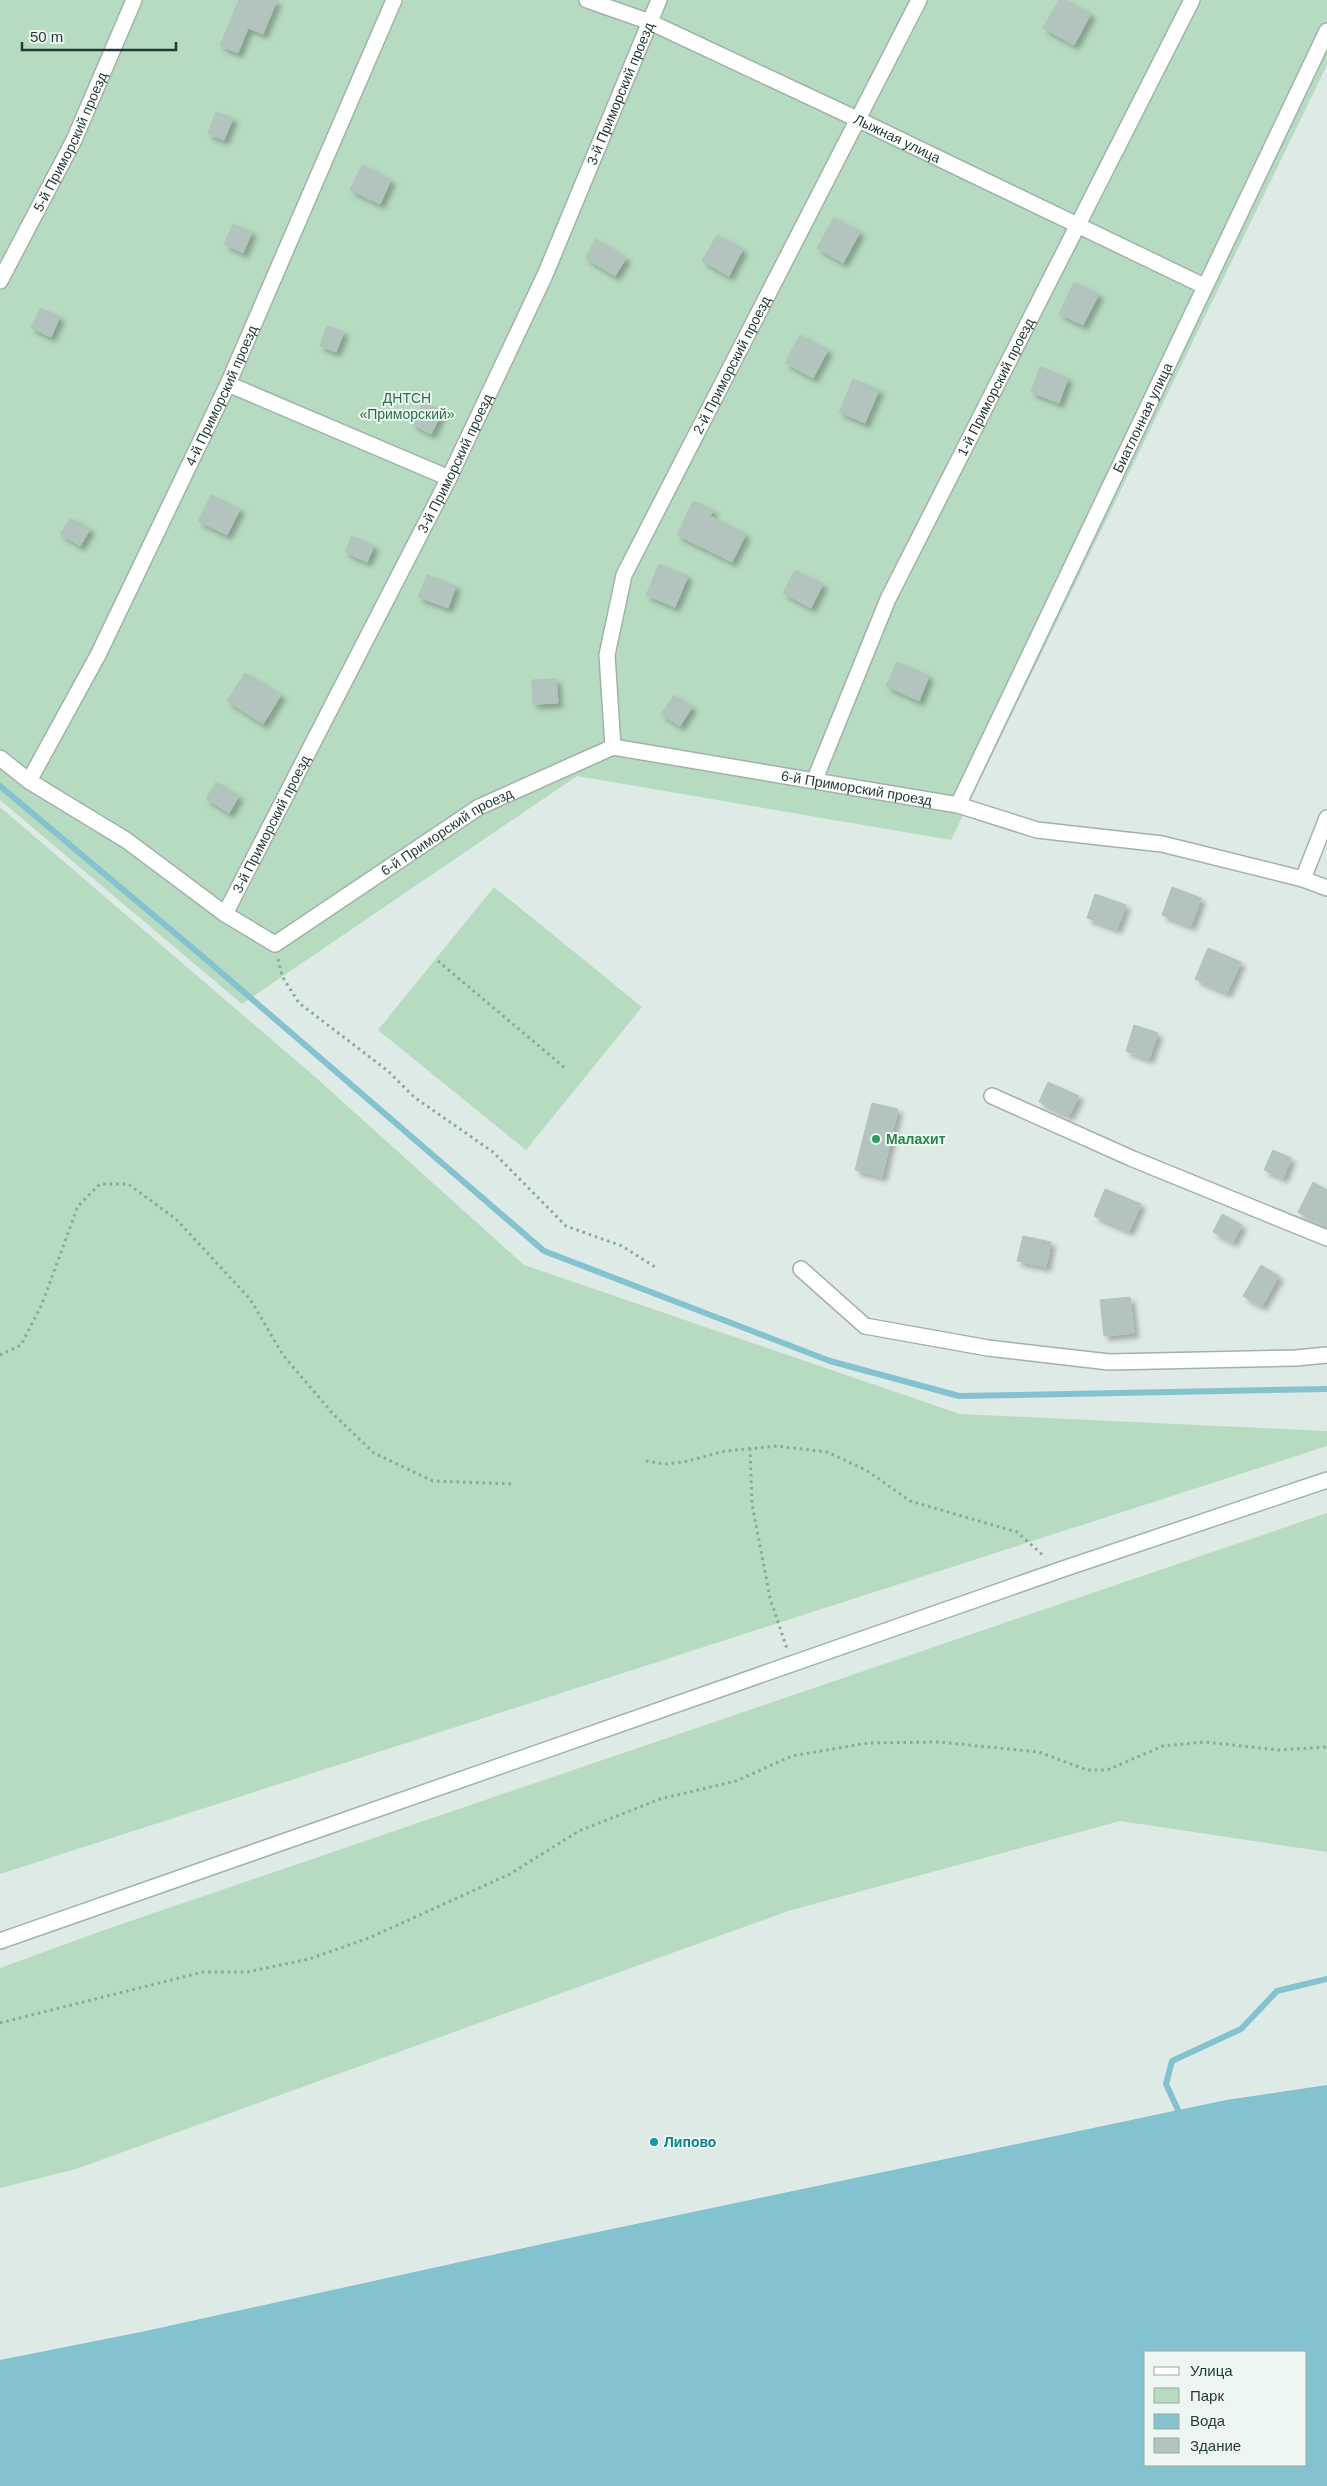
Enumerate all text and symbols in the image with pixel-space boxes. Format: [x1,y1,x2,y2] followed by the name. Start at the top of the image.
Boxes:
[22,20,176,52] scale bar
[584,20,657,167] street label: 3-й Приморский проезд
[30,28,63,45] text: 50 m
[30,70,110,214] street label: 5-й Приморский проезд
[851,111,943,166] street label: Лыжная улица
[690,293,774,437] street label: 2-й Приморский проезд
[954,315,1037,459] street label: 1-й Приморский проезд
[182,323,260,468] street label: 4-й Приморский проезд
[1110,360,1176,475] street label: Биатлонная улица
[359,390,455,422] park label: ДНТСН «Приморский»
[414,391,496,536] street label: 3-й Приморский проезд
[229,753,313,896] street label: 3-й Приморский проезд
[780,767,933,808] street label: 6-й Приморский проезд
[378,785,515,879] street label: 6-й Приморский проезд
[886,1131,946,1147] place label: Малахит
[870,1133,882,1145] marker: Малахит
[664,2134,716,2150] place label: Липово
[648,2136,660,2148] marker: Липово
[1144,2351,1307,2466] legend
[1190,2362,1233,2379] text: Улица
[1190,2387,1224,2404] text: Парк
[1190,2412,1226,2429] text: Вода
[1190,2437,1241,2454] text: Здание

